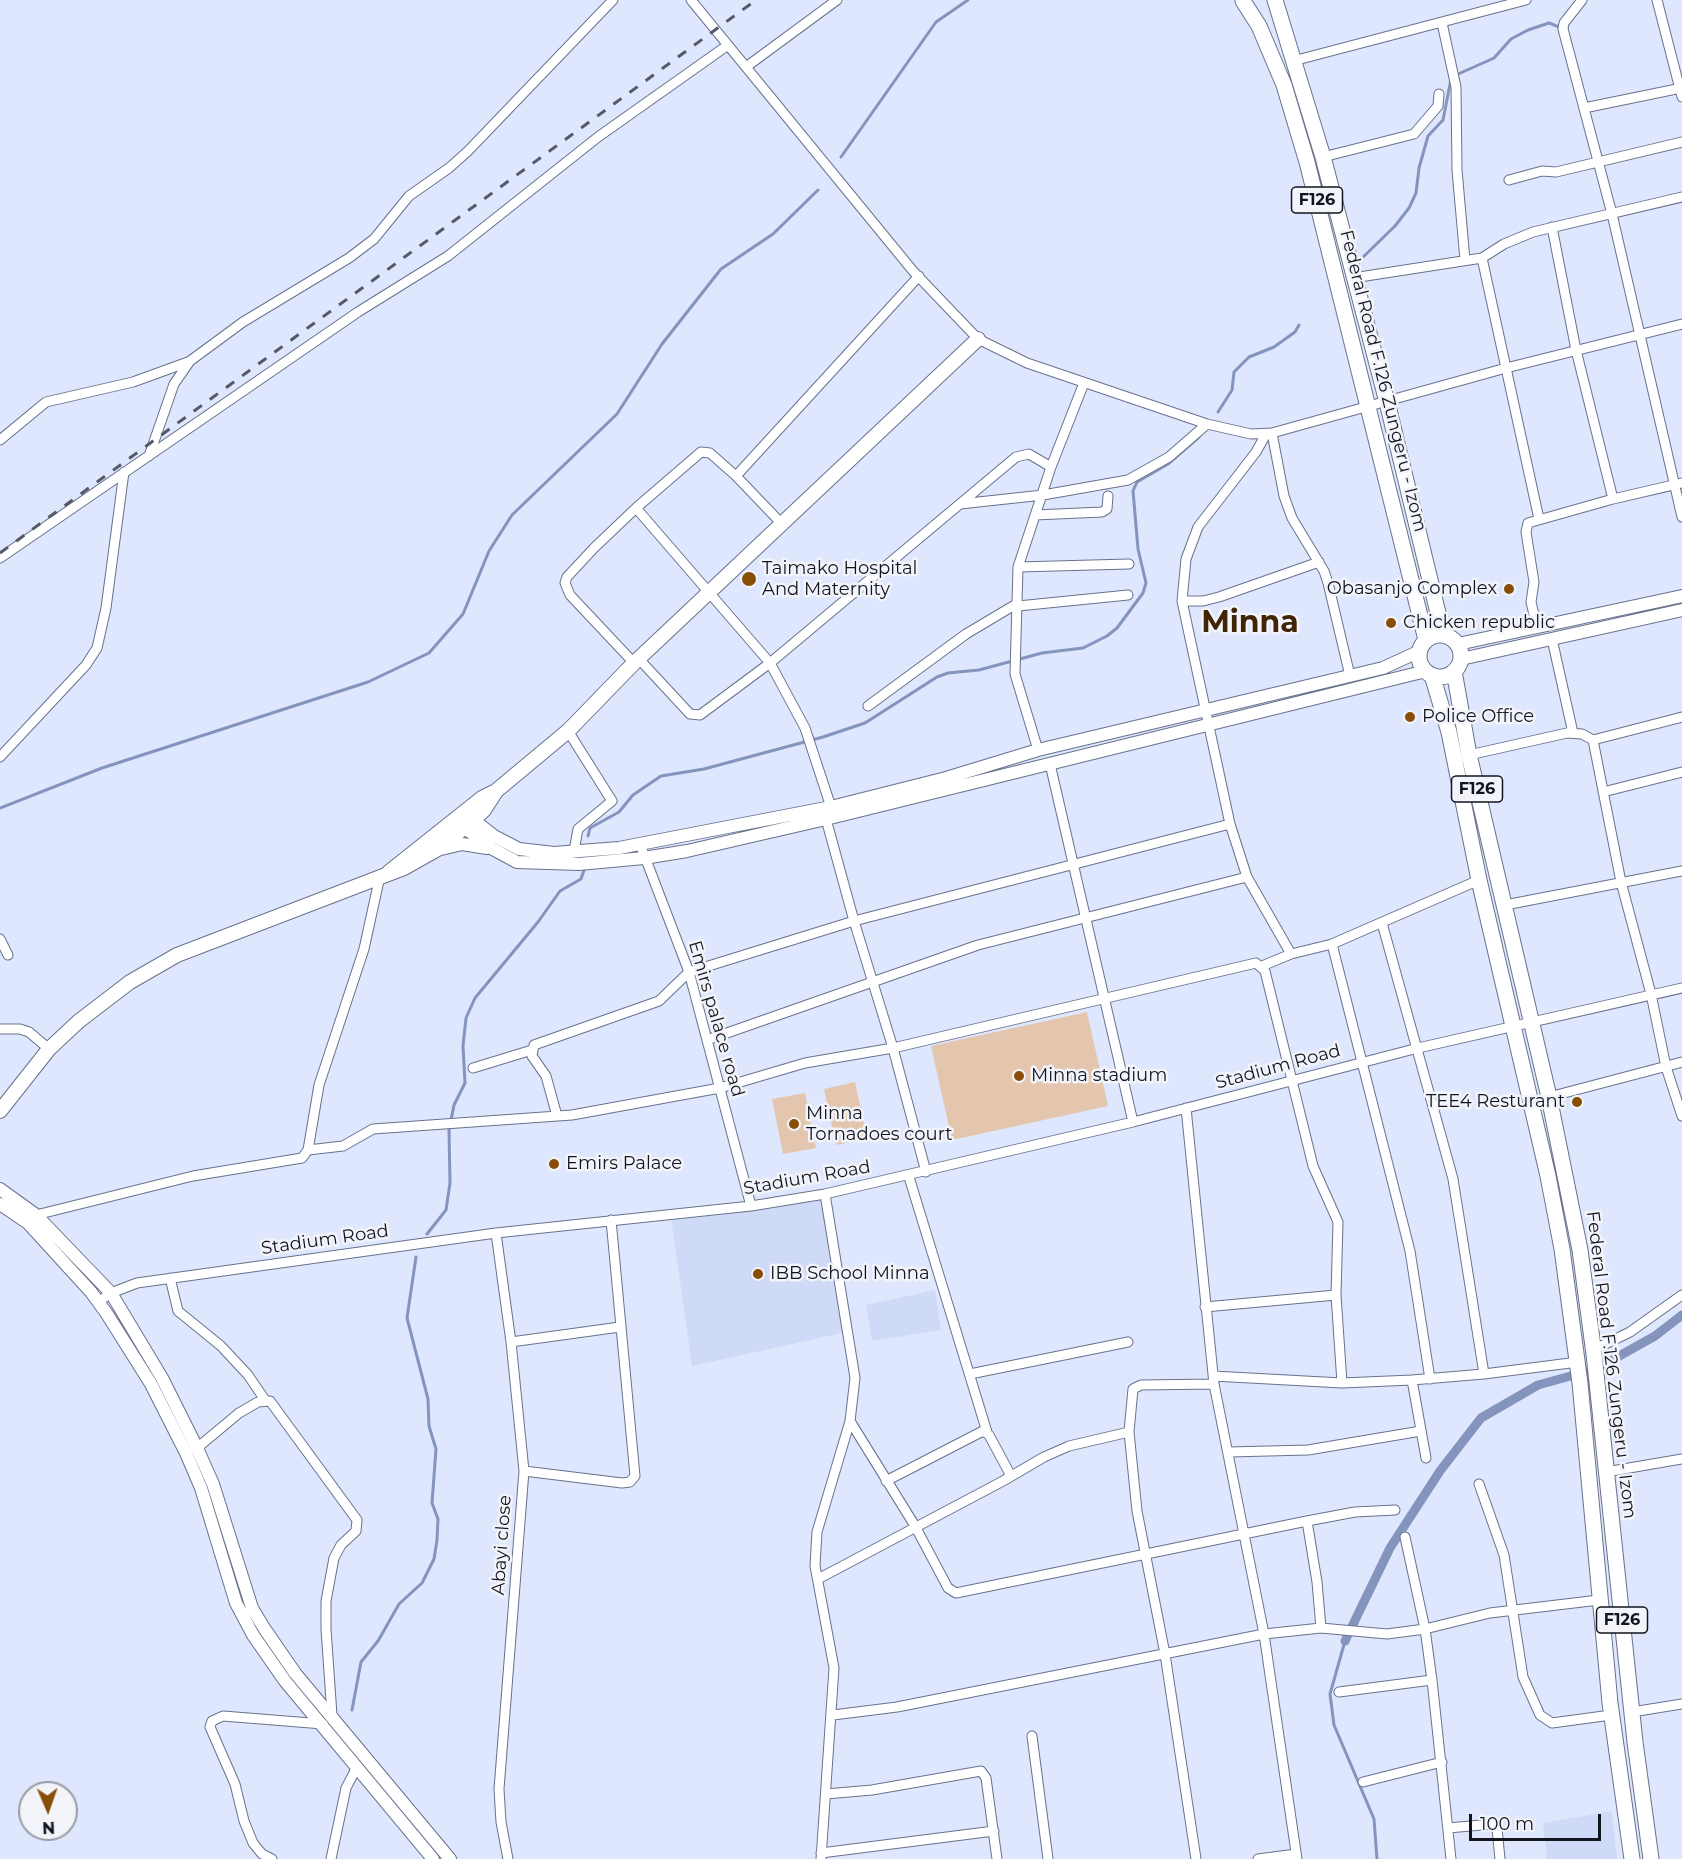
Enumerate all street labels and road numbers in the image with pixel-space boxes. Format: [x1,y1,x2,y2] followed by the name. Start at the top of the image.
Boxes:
[1292,187,1342,213] road number: F126
[1335,228,1431,534] street label: Federal Road F.126 Zungeru - Izom
[1452,776,1502,802] road number: F126
[683,938,749,1100] street label: Emirs palace road
[1213,1040,1343,1094] street label: Stadium Road
[742,1156,872,1200] street label: Stadium Road
[1581,1210,1641,1520] street label: Federal Road F.126 Zungeru - Izom
[260,1220,390,1260] street label: Stadium Road
[488,1494,516,1596] street label: Abayi close
[1596,1607,1648,1633] road number: F126

